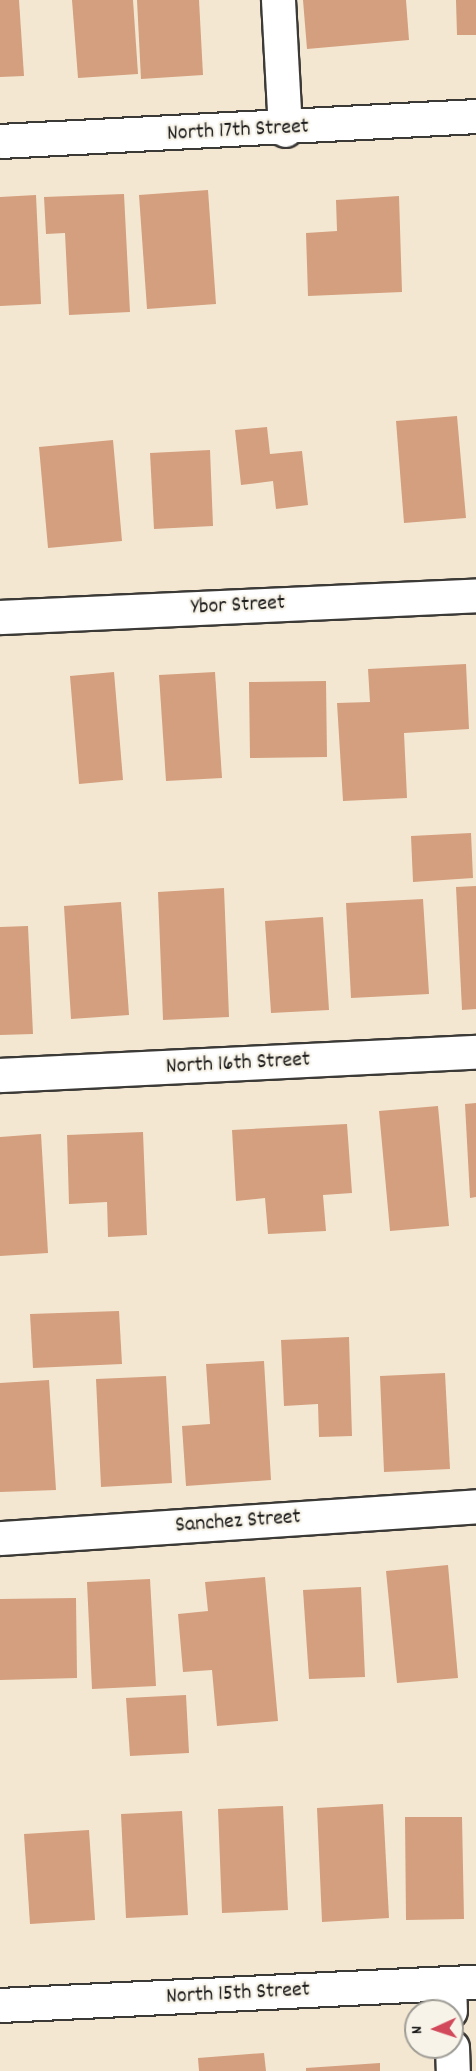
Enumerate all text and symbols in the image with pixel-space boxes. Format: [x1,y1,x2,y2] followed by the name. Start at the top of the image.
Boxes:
[166,114,310,148] street label: North 17th Street
[190,590,286,622] street label: Ybor Street
[165,1047,311,1081] street label: North 16th Street
[174,1504,302,1540] street label: Sanchez Street
[166,1977,310,2011] street label: North 15th Street
[404,1999,464,2059] north arrow
[406,2025,429,2034] text: N

